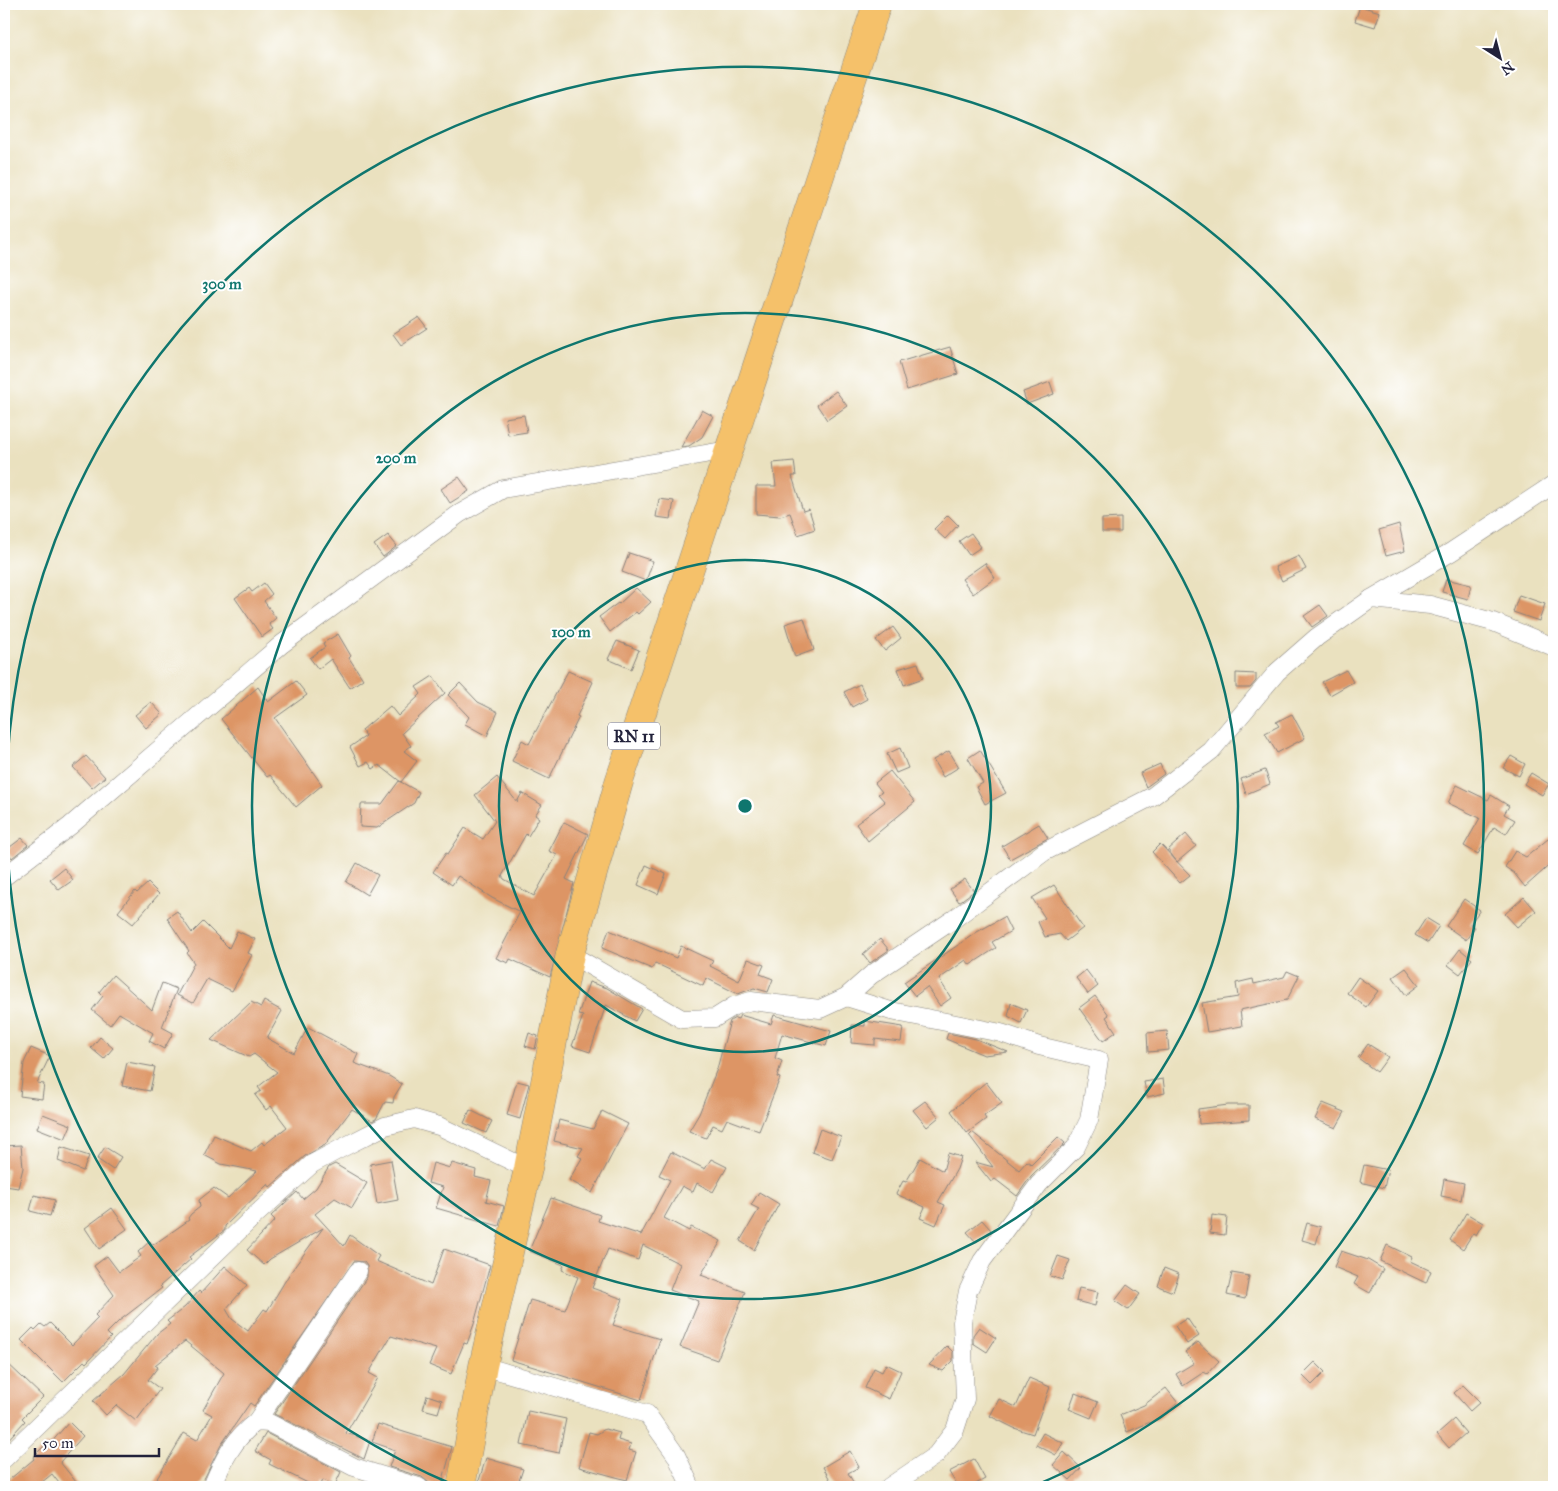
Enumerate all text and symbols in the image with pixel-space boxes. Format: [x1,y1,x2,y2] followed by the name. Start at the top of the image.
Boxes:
[1476,32,1526,82] north arrow
[1497,58,1517,79] text: N
[202,275,242,294] text: 300 m
[376,449,417,467] text: 200 m
[551,623,591,641] text: 100 m
[608,722,660,749] road number: RN 11
[736,797,754,815] centre of rings
[35,1426,159,1458] scale bar
[42,1434,74,1452] text: 50 m

